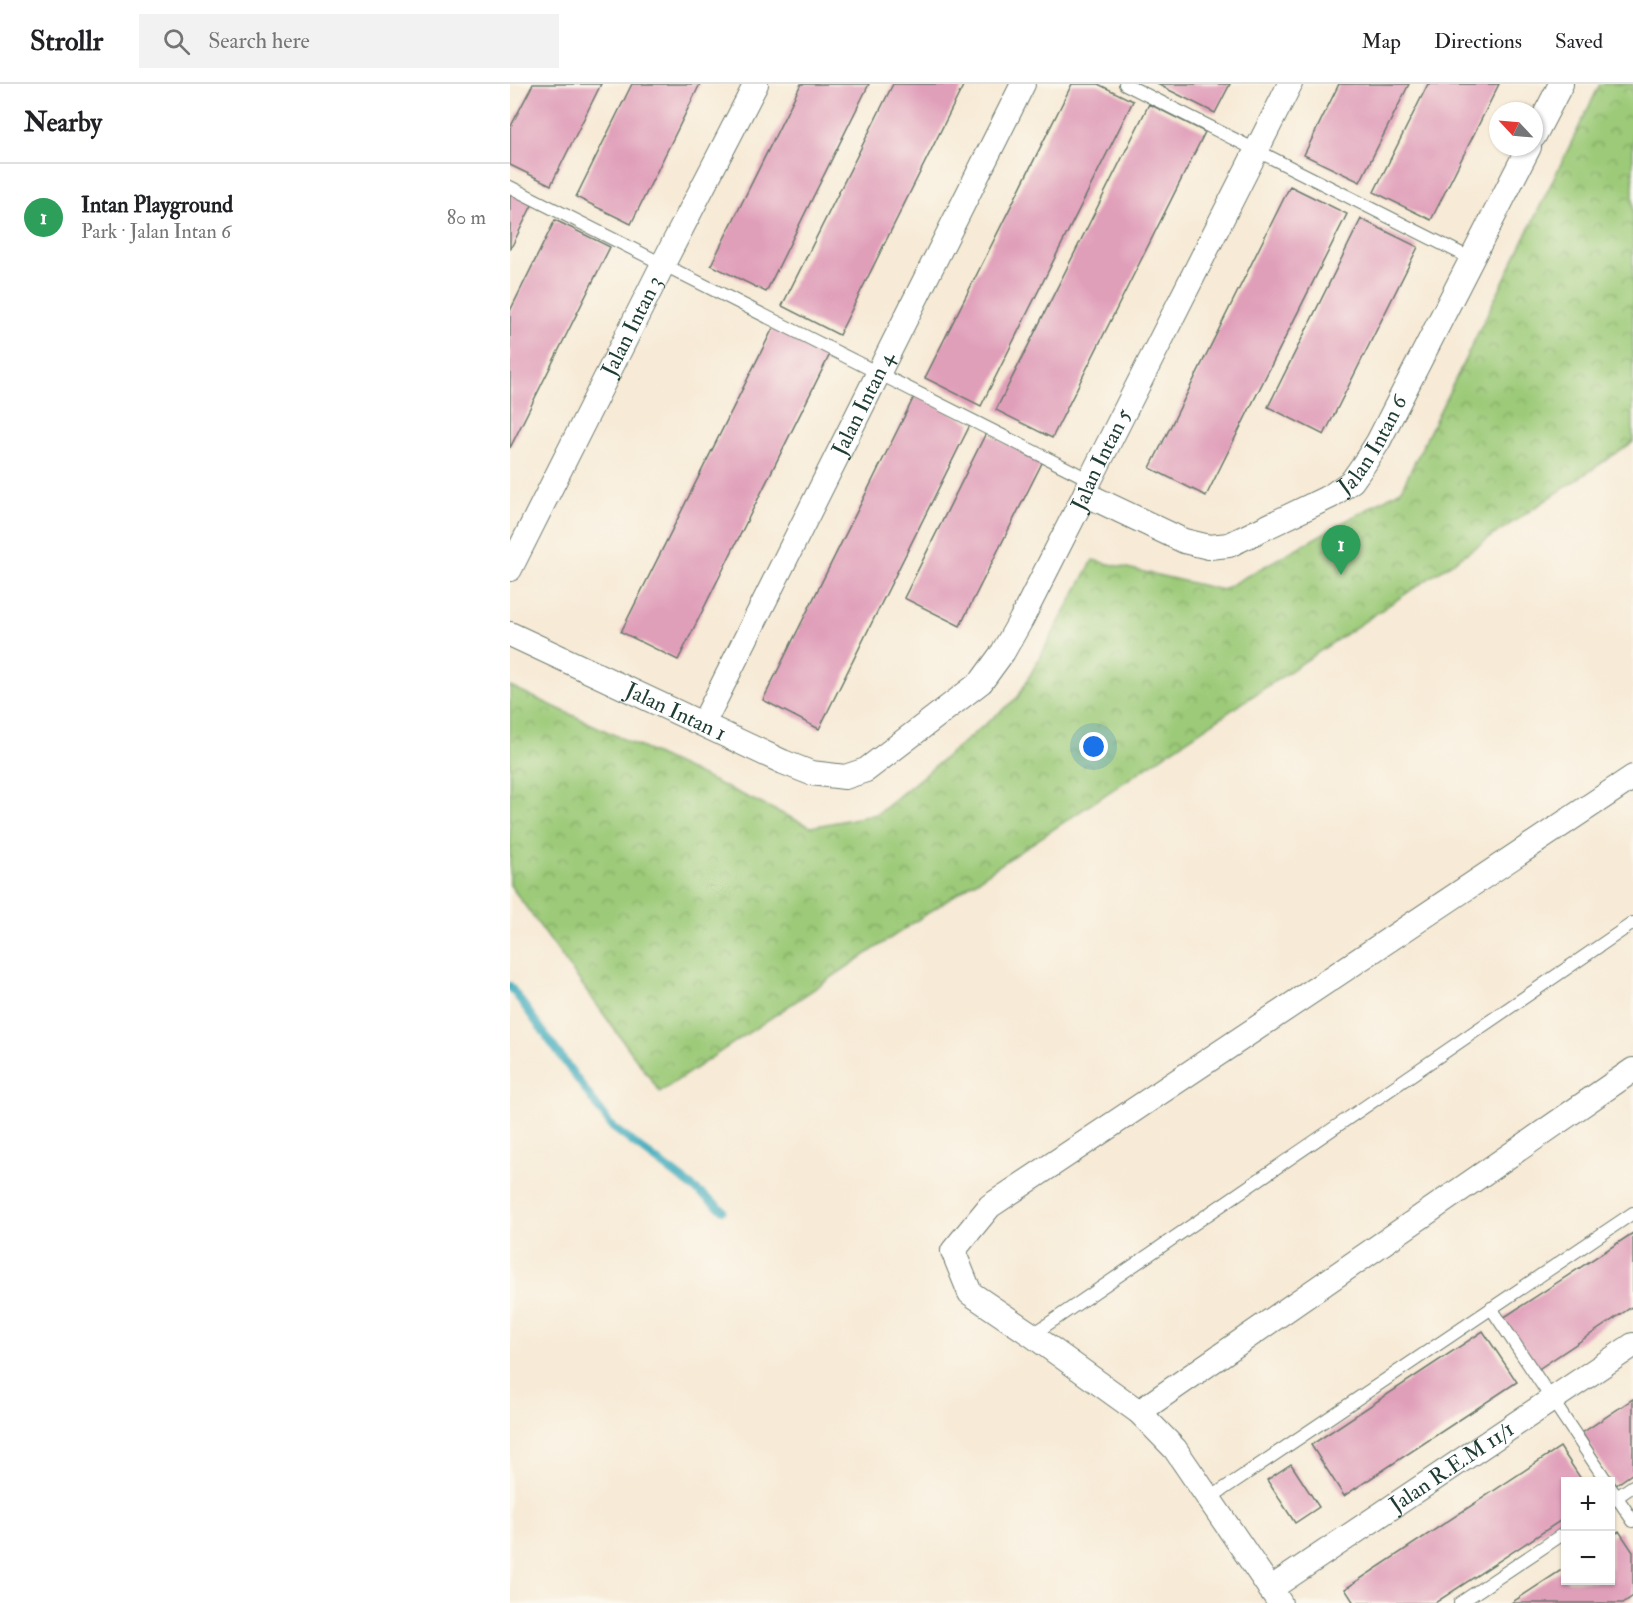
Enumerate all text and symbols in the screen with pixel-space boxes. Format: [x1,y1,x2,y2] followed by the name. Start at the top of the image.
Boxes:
[139,14,559,68] search box
[30,24,103,59] text: Strollr
[160,25,193,58] icon: search
[208,27,310,55] text: Search here
[1361,28,1401,55] text: Map
[1434,28,1522,55] text: Directions
[1555,28,1603,55] text: Saved
[1489,102,1543,156] north arrow
[24,107,102,139] text: Nearby
[81,191,233,219] text: Intan Playground
[40,205,47,230] text: 1
[447,205,486,230] text: 80 m
[81,219,231,244] text: Park · Jalan Intan 6
[595,271,669,382] street label: Jalan Intan 3
[825,346,901,461] street label: Jalan Intan 4
[1332,389,1414,501] street label: Jalan Intan 6
[1064,404,1138,516] street label: Jalan Intan 5
[1322,526,1360,575] pin: 1
[620,676,731,747] street label: Jalan Intan 1
[1079,732,1108,761] your location
[1383,1415,1519,1519] street label: Jalan R.E.M 11/1
[1561,1477,1615,1585] map controls
[1561,1477,1615,1531] button: +
[1561,1531,1615,1585] button: −

